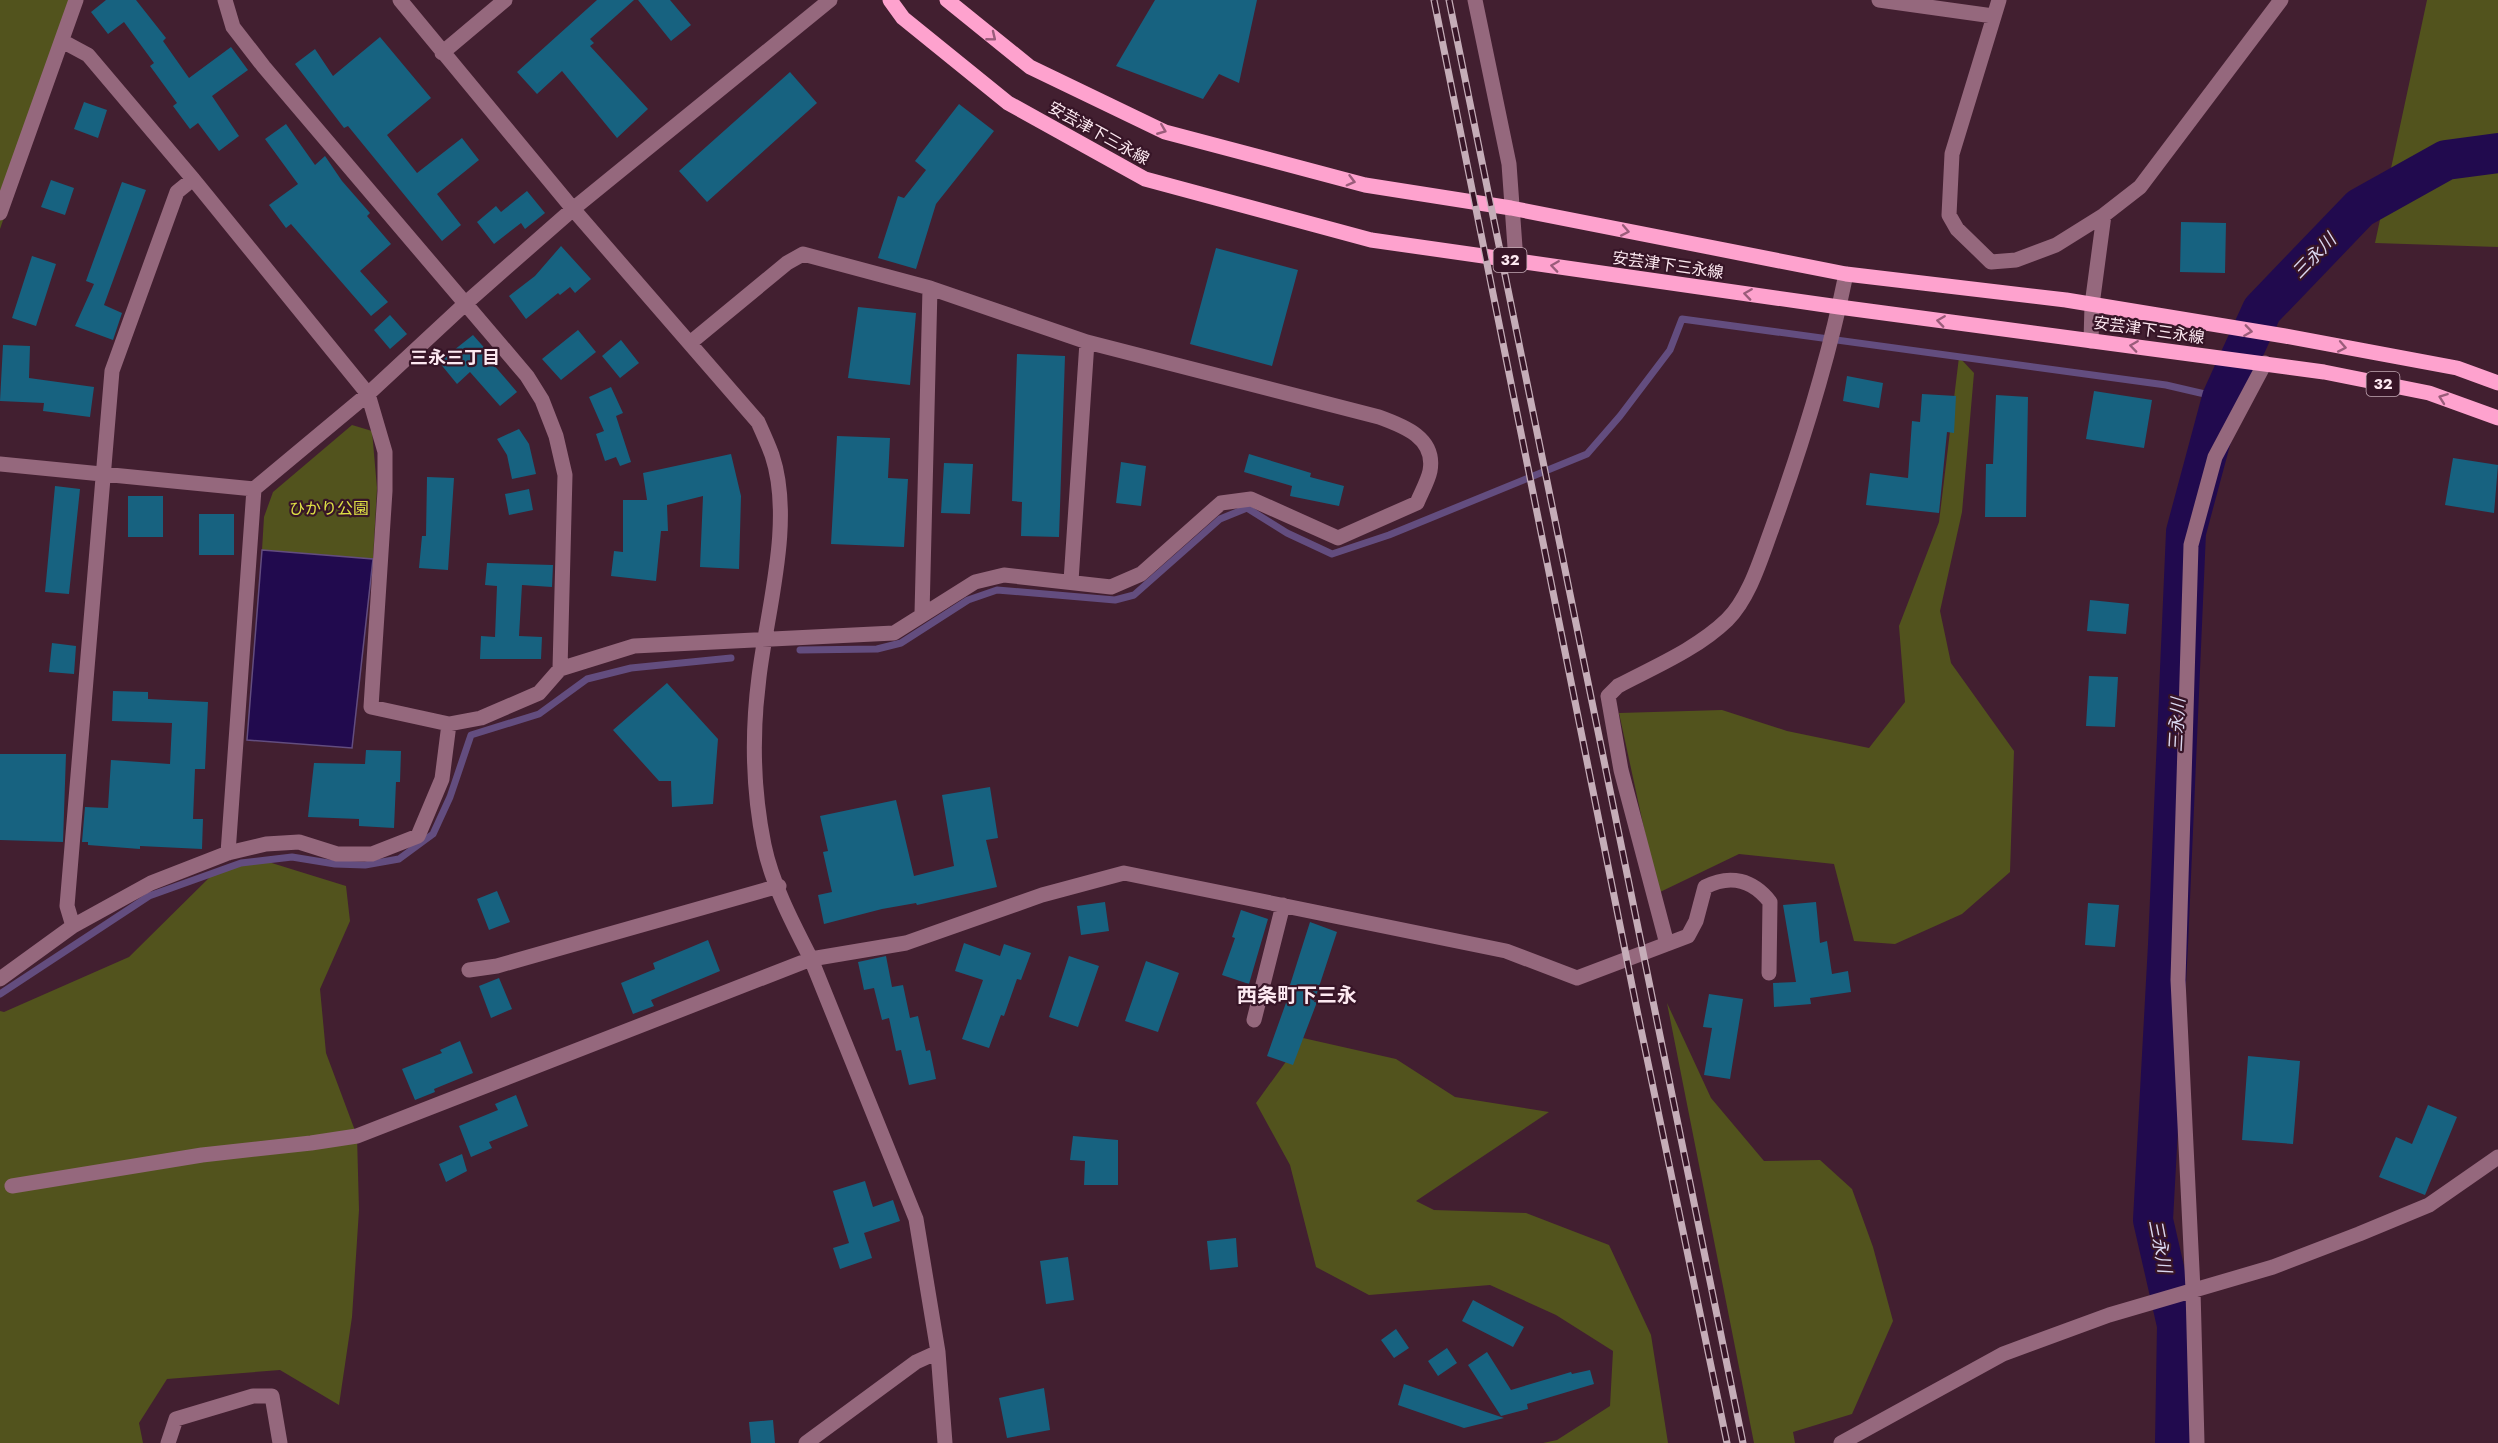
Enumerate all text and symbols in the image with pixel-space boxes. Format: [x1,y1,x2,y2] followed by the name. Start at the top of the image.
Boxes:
[986,29,997,40] one-way arrow
[1044,96,1154,170] street label: 安芸津下三永線
[1156,123,1167,135] one-way arrow
[1345,174,1355,186] one-way arrow
[1620,224,1630,237] one-way arrow
[2286,226,2343,284] water label: 三永川
[1611,246,1725,284] street label: 安芸津下三永線
[1494,248,1526,272] road number: 32
[1550,261,1559,273] one-way arrow
[1743,289,1752,301] one-way arrow
[2092,311,2206,349] street label: 安芸津下三永線
[1936,315,1946,327] one-way arrow
[2243,324,2252,336] one-way arrow
[2337,340,2347,353] one-way arrow
[2130,341,2139,353] one-way arrow
[410,345,500,371] district label: 三永三丁目
[2366,372,2400,396] road number: 32
[2438,393,2449,405] one-way arrow
[289,497,369,520] park label: ひかり公園
[2163,695,2191,753] water label: 三永川
[1237,981,1357,1010] district label: 西条町下三永
[2142,1217,2178,1277] water label: 三永川

